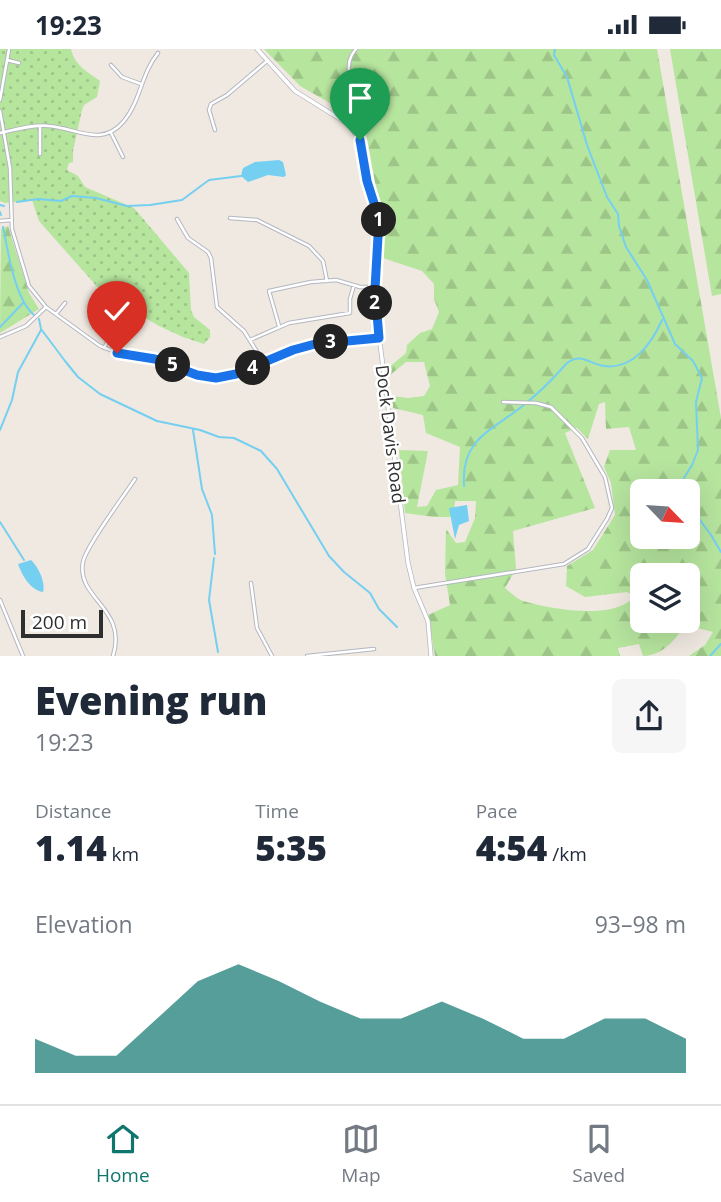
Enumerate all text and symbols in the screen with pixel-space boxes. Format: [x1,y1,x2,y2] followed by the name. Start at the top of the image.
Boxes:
[35,7,102,43] text: 19:23
[330,68,390,140] pin
[341,79,379,117] icon: arrive
[362,203,396,237] pin: 1
[373,206,384,232] text: 1
[87,281,147,353] pin
[358,285,392,321] pin: 2
[369,289,380,315] text: 2
[98,292,136,330] icon: check
[314,325,348,359] pin: 3
[325,328,336,354] text: 3
[156,347,190,383] pin: 5
[167,351,178,377] text: 5
[236,351,270,385] pin: 4
[247,354,258,380] text: 4
[371,363,411,505] street label: Dock Davis Road
[630,479,700,549] north arrow
[630,479,700,633] map controls
[630,563,700,633] button: layers
[21,607,103,639] scale bar
[32,609,87,635] text: 200 m
[35,674,267,726] text: Evening run
[612,679,686,753] button: share
[35,726,94,758] text: 19:23
[35,798,111,824] text: Distance
[255,798,299,824] text: Time
[476,798,517,824] text: Pace
[35,824,107,871] text: 1.14
[255,824,327,871] text: 5:35
[476,824,547,871] text: 4:54
[107,841,139,867] text: km
[547,841,587,867] text: /km
[35,908,133,940] text: Elevation
[595,908,686,940] text: 93–98 m
[96,1120,150,1188] tab: Home
[341,1120,381,1188] tab: Map
[572,1120,625,1188] tab: Saved

